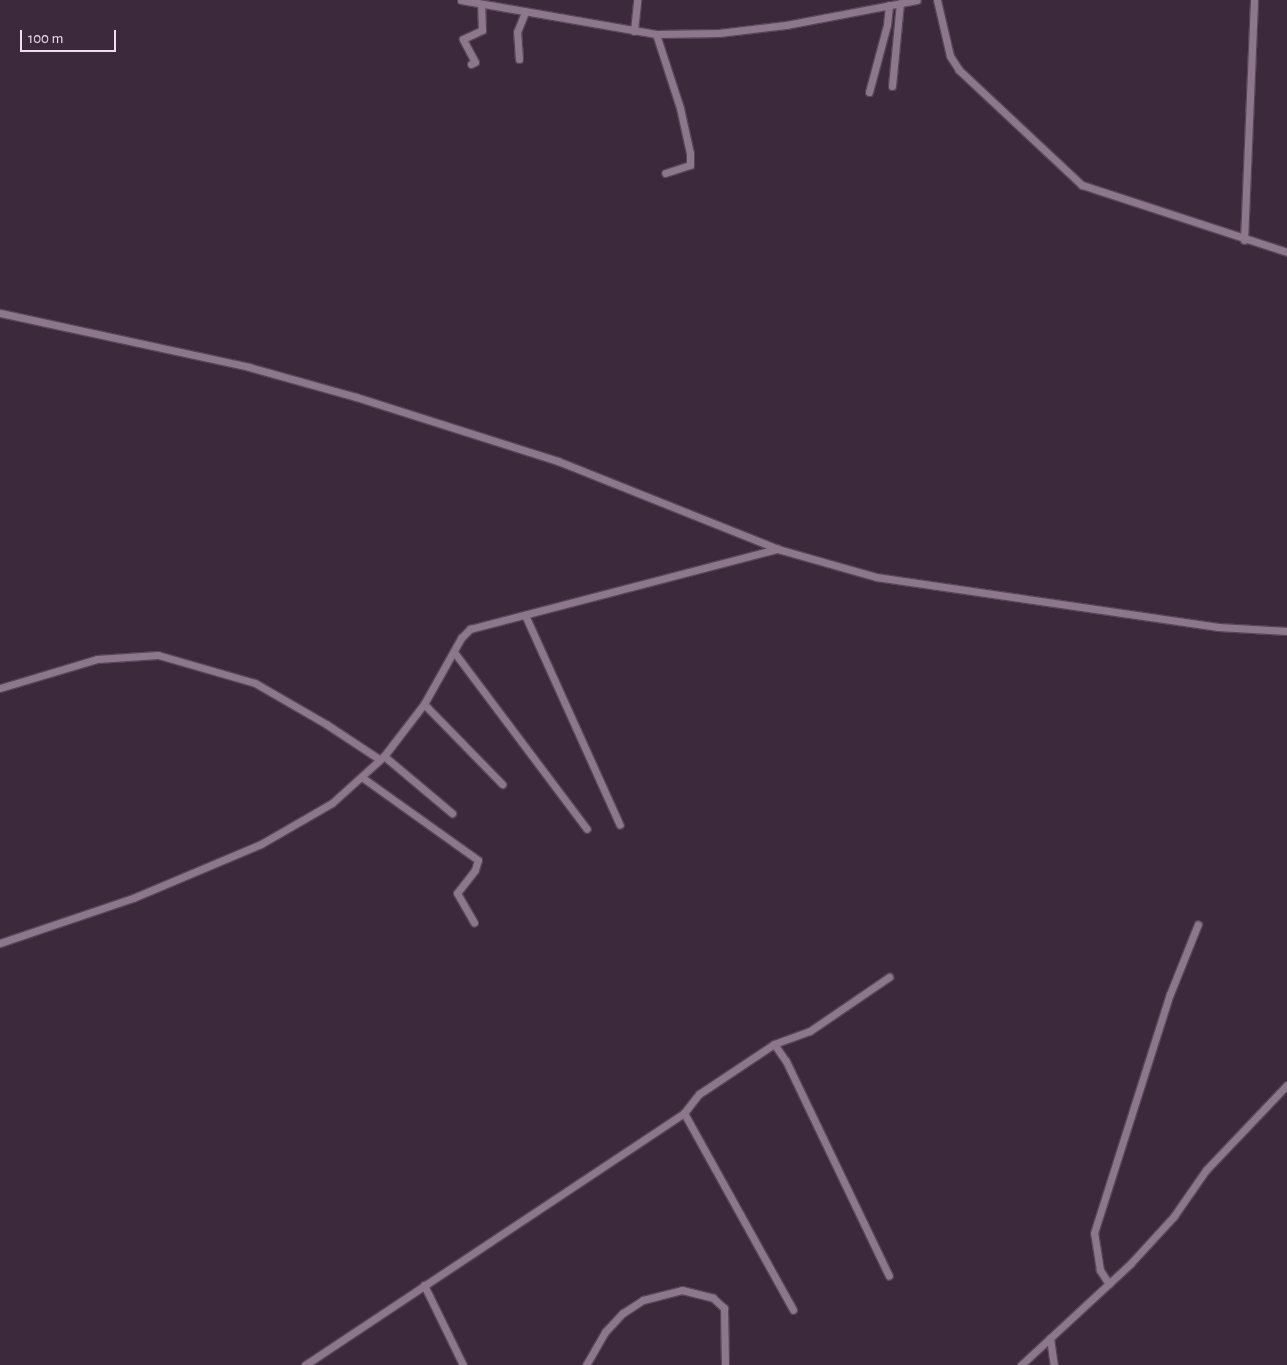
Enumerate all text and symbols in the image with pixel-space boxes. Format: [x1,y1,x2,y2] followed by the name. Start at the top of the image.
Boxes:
[22,20,119,52] scale bar
[28,31,63,46] text: 100 m

